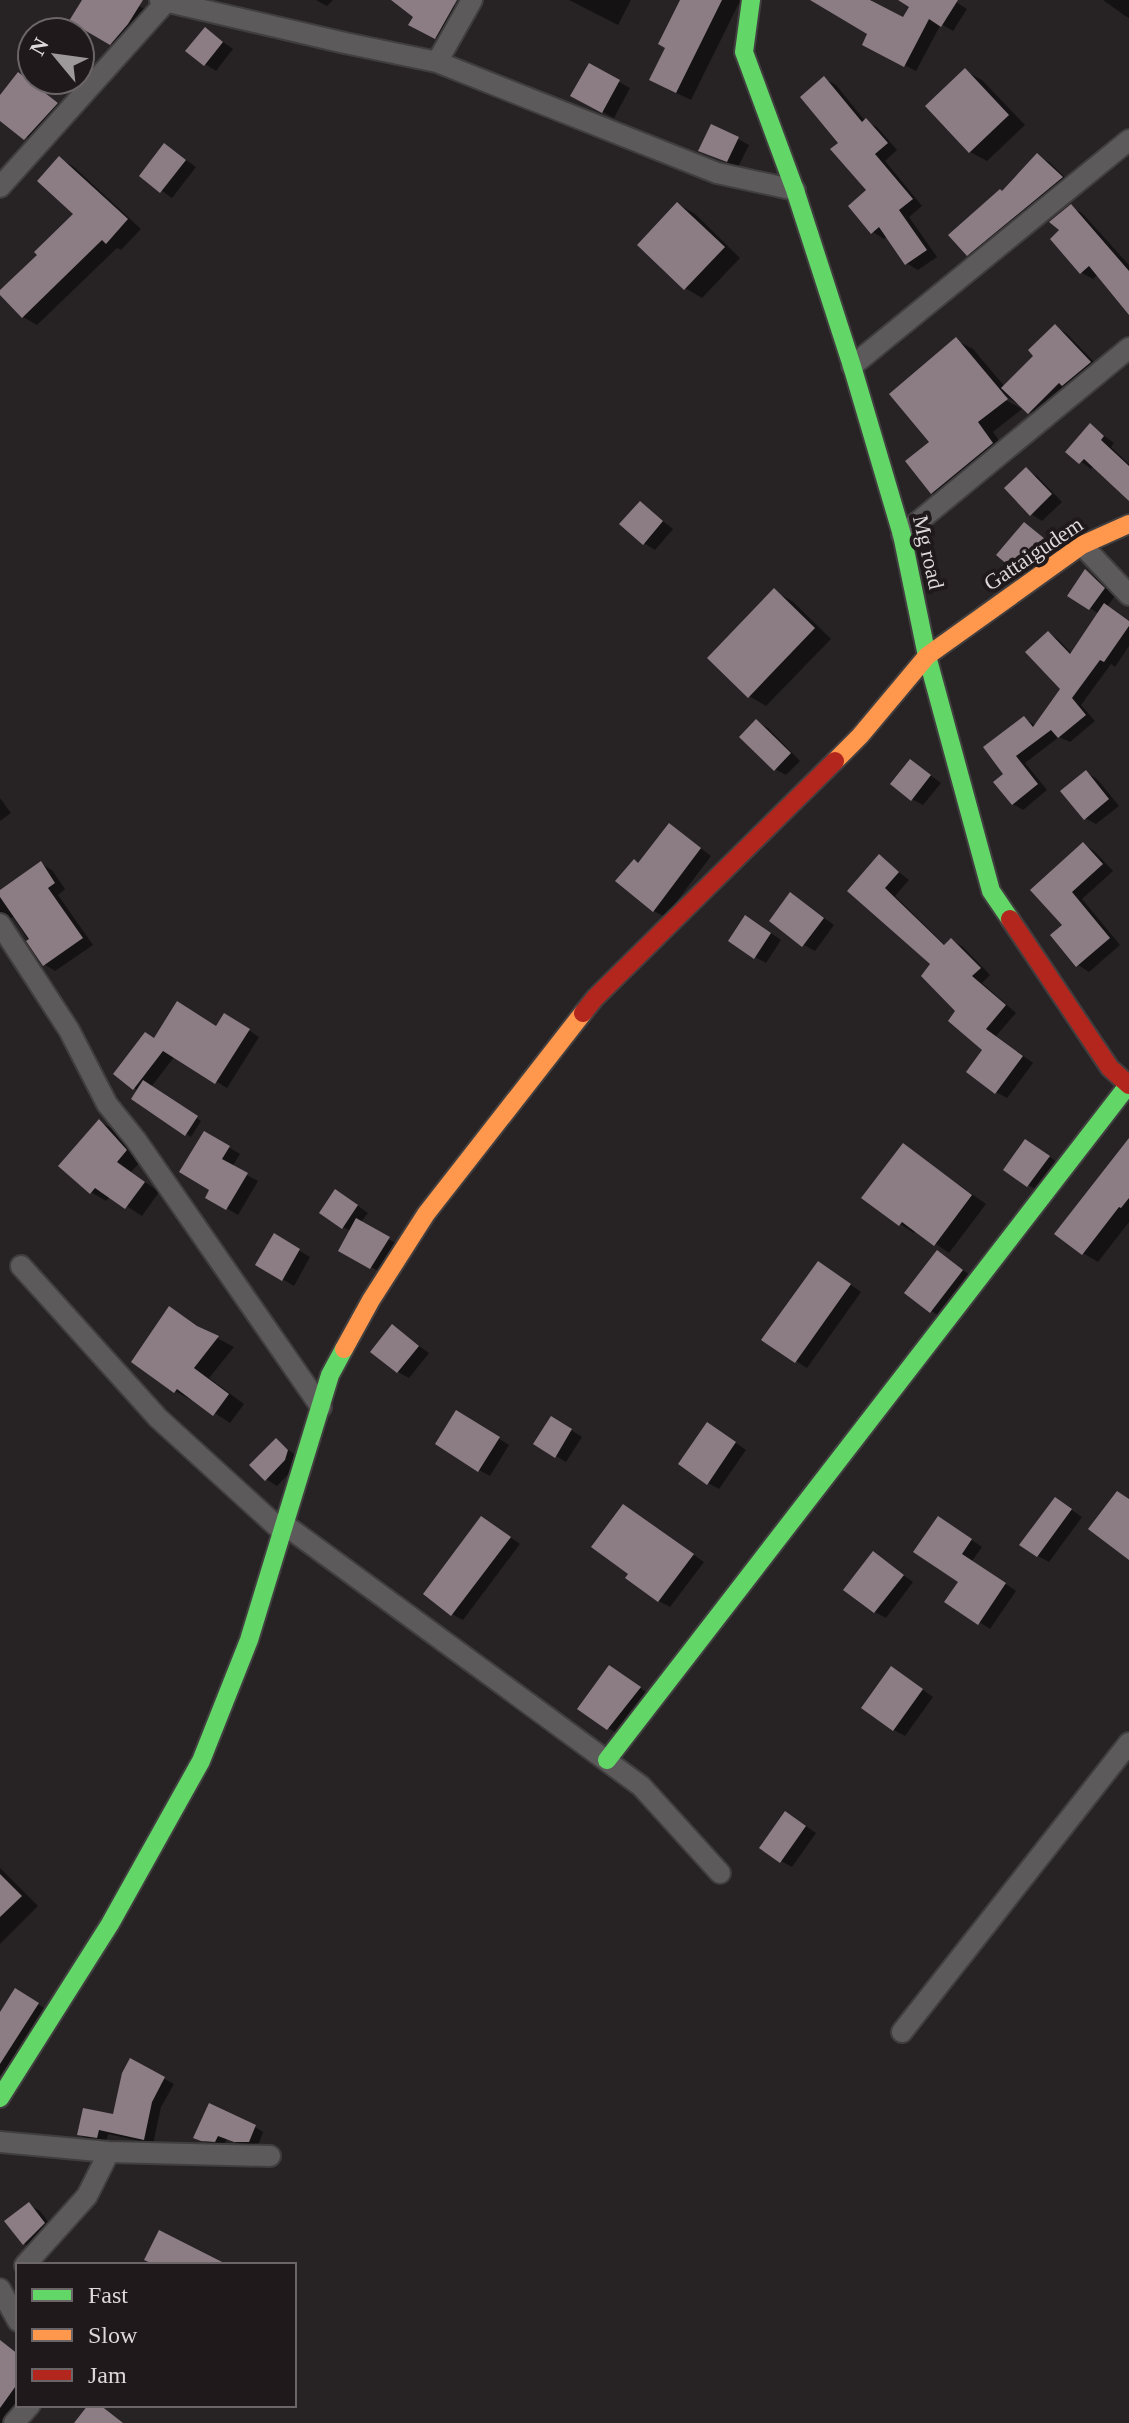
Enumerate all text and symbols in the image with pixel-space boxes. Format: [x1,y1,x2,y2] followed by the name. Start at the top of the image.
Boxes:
[16,16,96,96] north arrow
[24,33,54,60] text: N
[979,511,1087,596] street label: Gattaigudem
[908,513,949,592] street label: Mg road
[16,2263,296,2407] legend
[88,2282,128,2308] text: Fast
[88,2322,138,2348] text: Slow
[88,2362,127,2388] text: Jam

